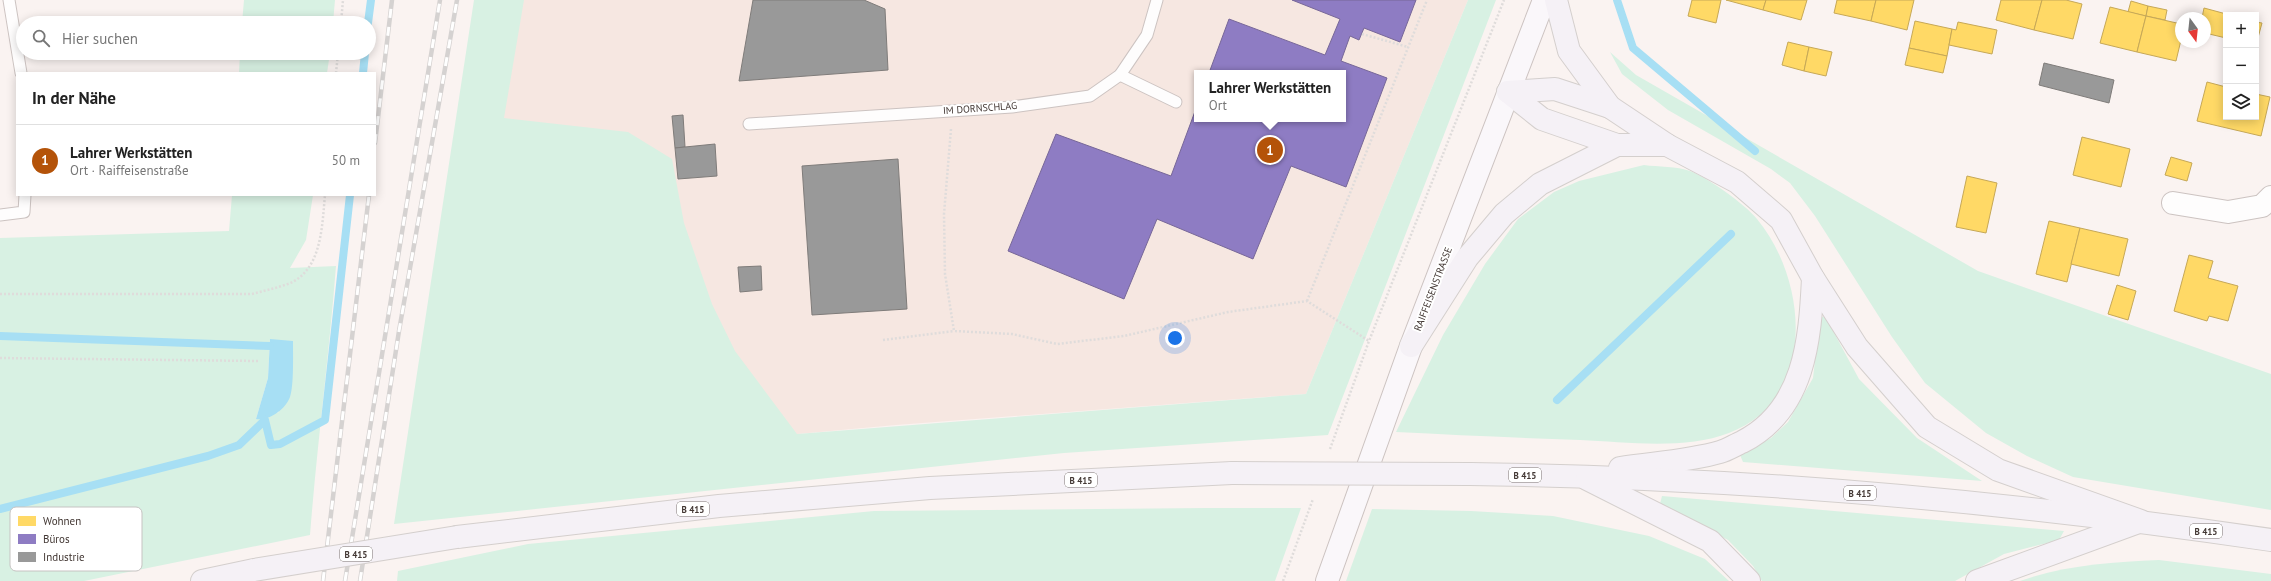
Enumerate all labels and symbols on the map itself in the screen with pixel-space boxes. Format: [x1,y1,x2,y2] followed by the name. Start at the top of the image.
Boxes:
[2175,12,2211,48] north arrow
[943,99,1017,117] street label: IM DORNSCHLAG
[1257,135,1283,165] pin: 1
[1411,245,1455,333] street label: RAIFFEISENSTRASSE
[1165,328,1185,348] your location
[1509,468,1541,482] road number: B 415
[1065,473,1097,487] road number: B 415
[1844,486,1876,500] road number: B 415
[677,502,709,516] road number: B 415
[10,507,142,571] legend
[43,514,81,528] text: Wohnen
[2190,524,2222,538] road number: B 415
[43,532,70,546] text: Büros
[340,547,372,561] road number: B 415
[43,550,85,564] text: Industrie

